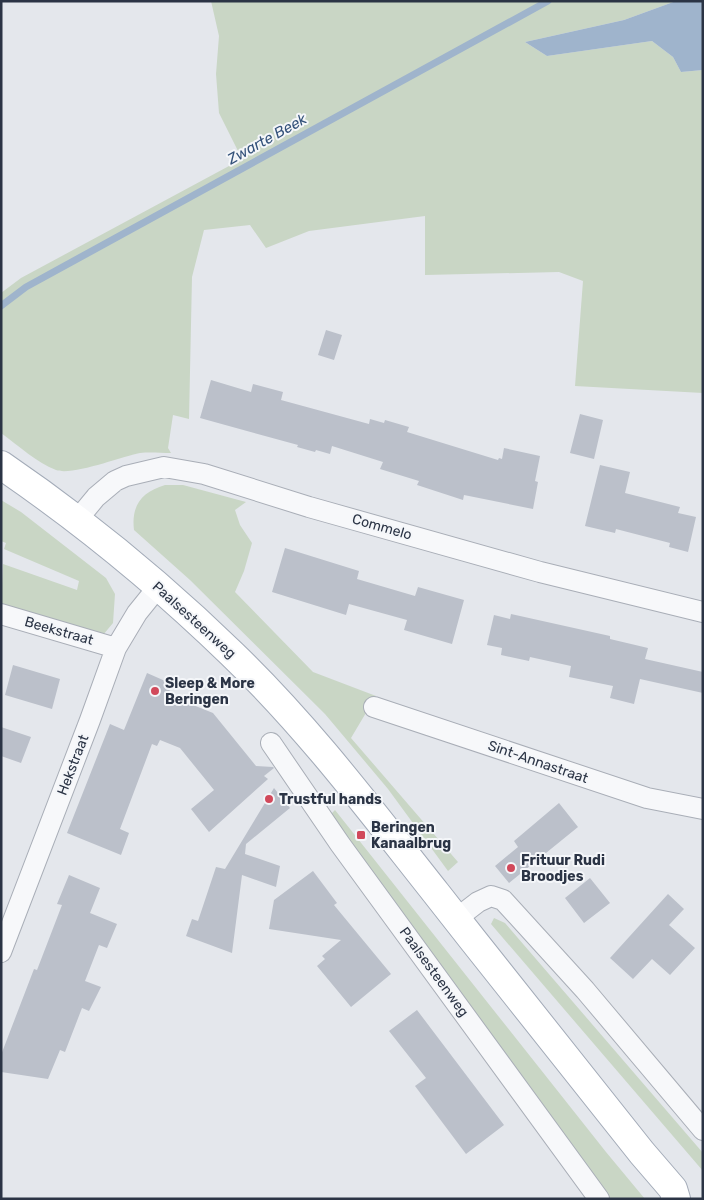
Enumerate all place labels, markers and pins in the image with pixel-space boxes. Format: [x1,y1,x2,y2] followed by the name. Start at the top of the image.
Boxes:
[165,675,255,708] place label: Sleep & More Beringen
[149,685,161,697] marker: Sleep & More Beringen
[279,791,382,808] place label: Trustful hands
[263,793,275,805] marker: Trustful hands
[371,819,451,852] place label: Beringen Kanaalbrug
[355,829,367,841] marker: Beringen Kanaalbrug
[521,852,605,885] place label: Frituur Rudi Broodjes
[505,862,517,874] marker: Frituur Rudi Broodjes

